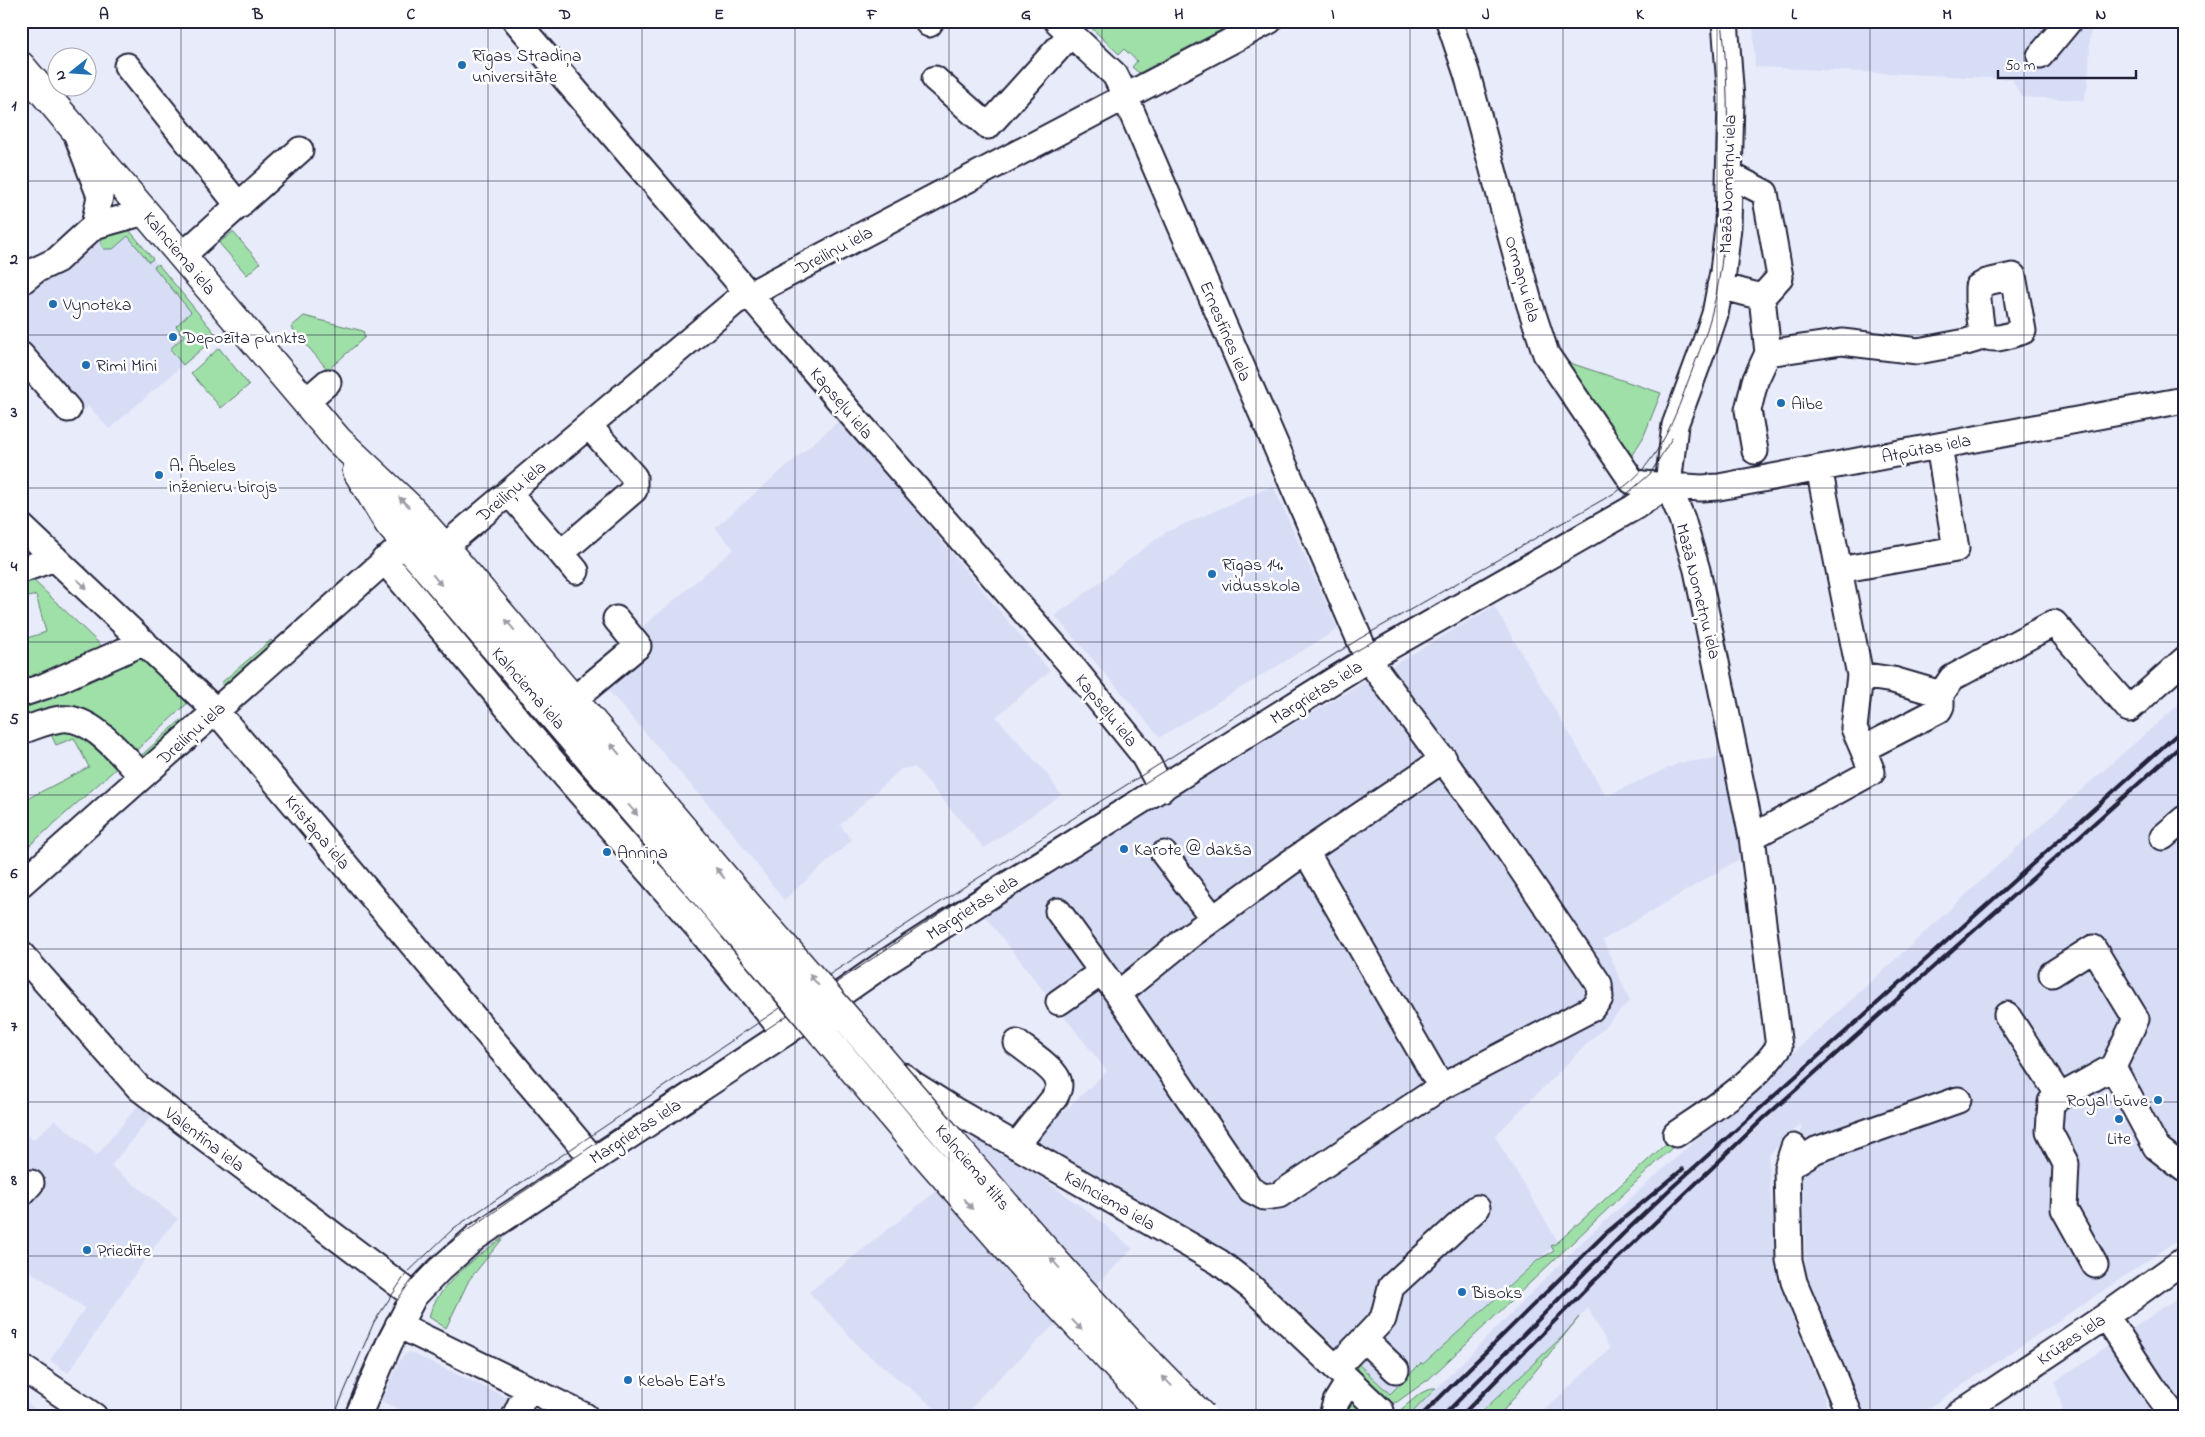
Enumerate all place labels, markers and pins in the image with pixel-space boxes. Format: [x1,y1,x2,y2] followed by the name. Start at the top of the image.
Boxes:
[472,44,582,91] place label: Rīgas Stradiņa universitāte
[456,59,468,71] marker: Rīgas Stradiņa universitāte
[62,293,131,319] place label: Vynoteka
[47,298,59,310] marker: Vynoteka
[182,326,306,352] place label: Depozīta punkts
[167,331,179,343] marker: Depozīta punkts
[96,354,157,380] place label: Rimi Mini
[80,359,92,371] marker: Rimi Mini
[1791,392,1824,418] place label: Aibe
[1775,397,1787,409] marker: Aibe
[169,454,277,501] place label: A. Ābeles inženieru birojs
[153,469,165,481] marker: A. Ābeles inženieru birojs
[1222,553,1300,600] place label: Rīgas 14. vidusskola
[1206,568,1218,580] marker: Rīgas 14. vidusskola
[1134,838,1252,864] place label: Karote @ dakša
[617,841,668,867] place label: Anniņa
[1118,843,1130,855] marker: Karote @ dakša
[601,846,613,858] marker: Anniņa
[2066,1089,2149,1115] place label: Royal būve
[2152,1094,2164,1106] marker: Royal būve
[2113,1113,2125,1125] marker: Lite
[2107,1127,2132,1153] place label: Lite
[97,1239,152,1265] place label: Priedīte
[81,1244,93,1256] marker: Priedīte
[1471,1281,1522,1307] place label: Bisoks
[1456,1286,1468,1298] marker: Bisoks
[638,1369,726,1395] place label: Kebab Eat’s
[622,1374,634,1386] marker: Kebab Eat’s

